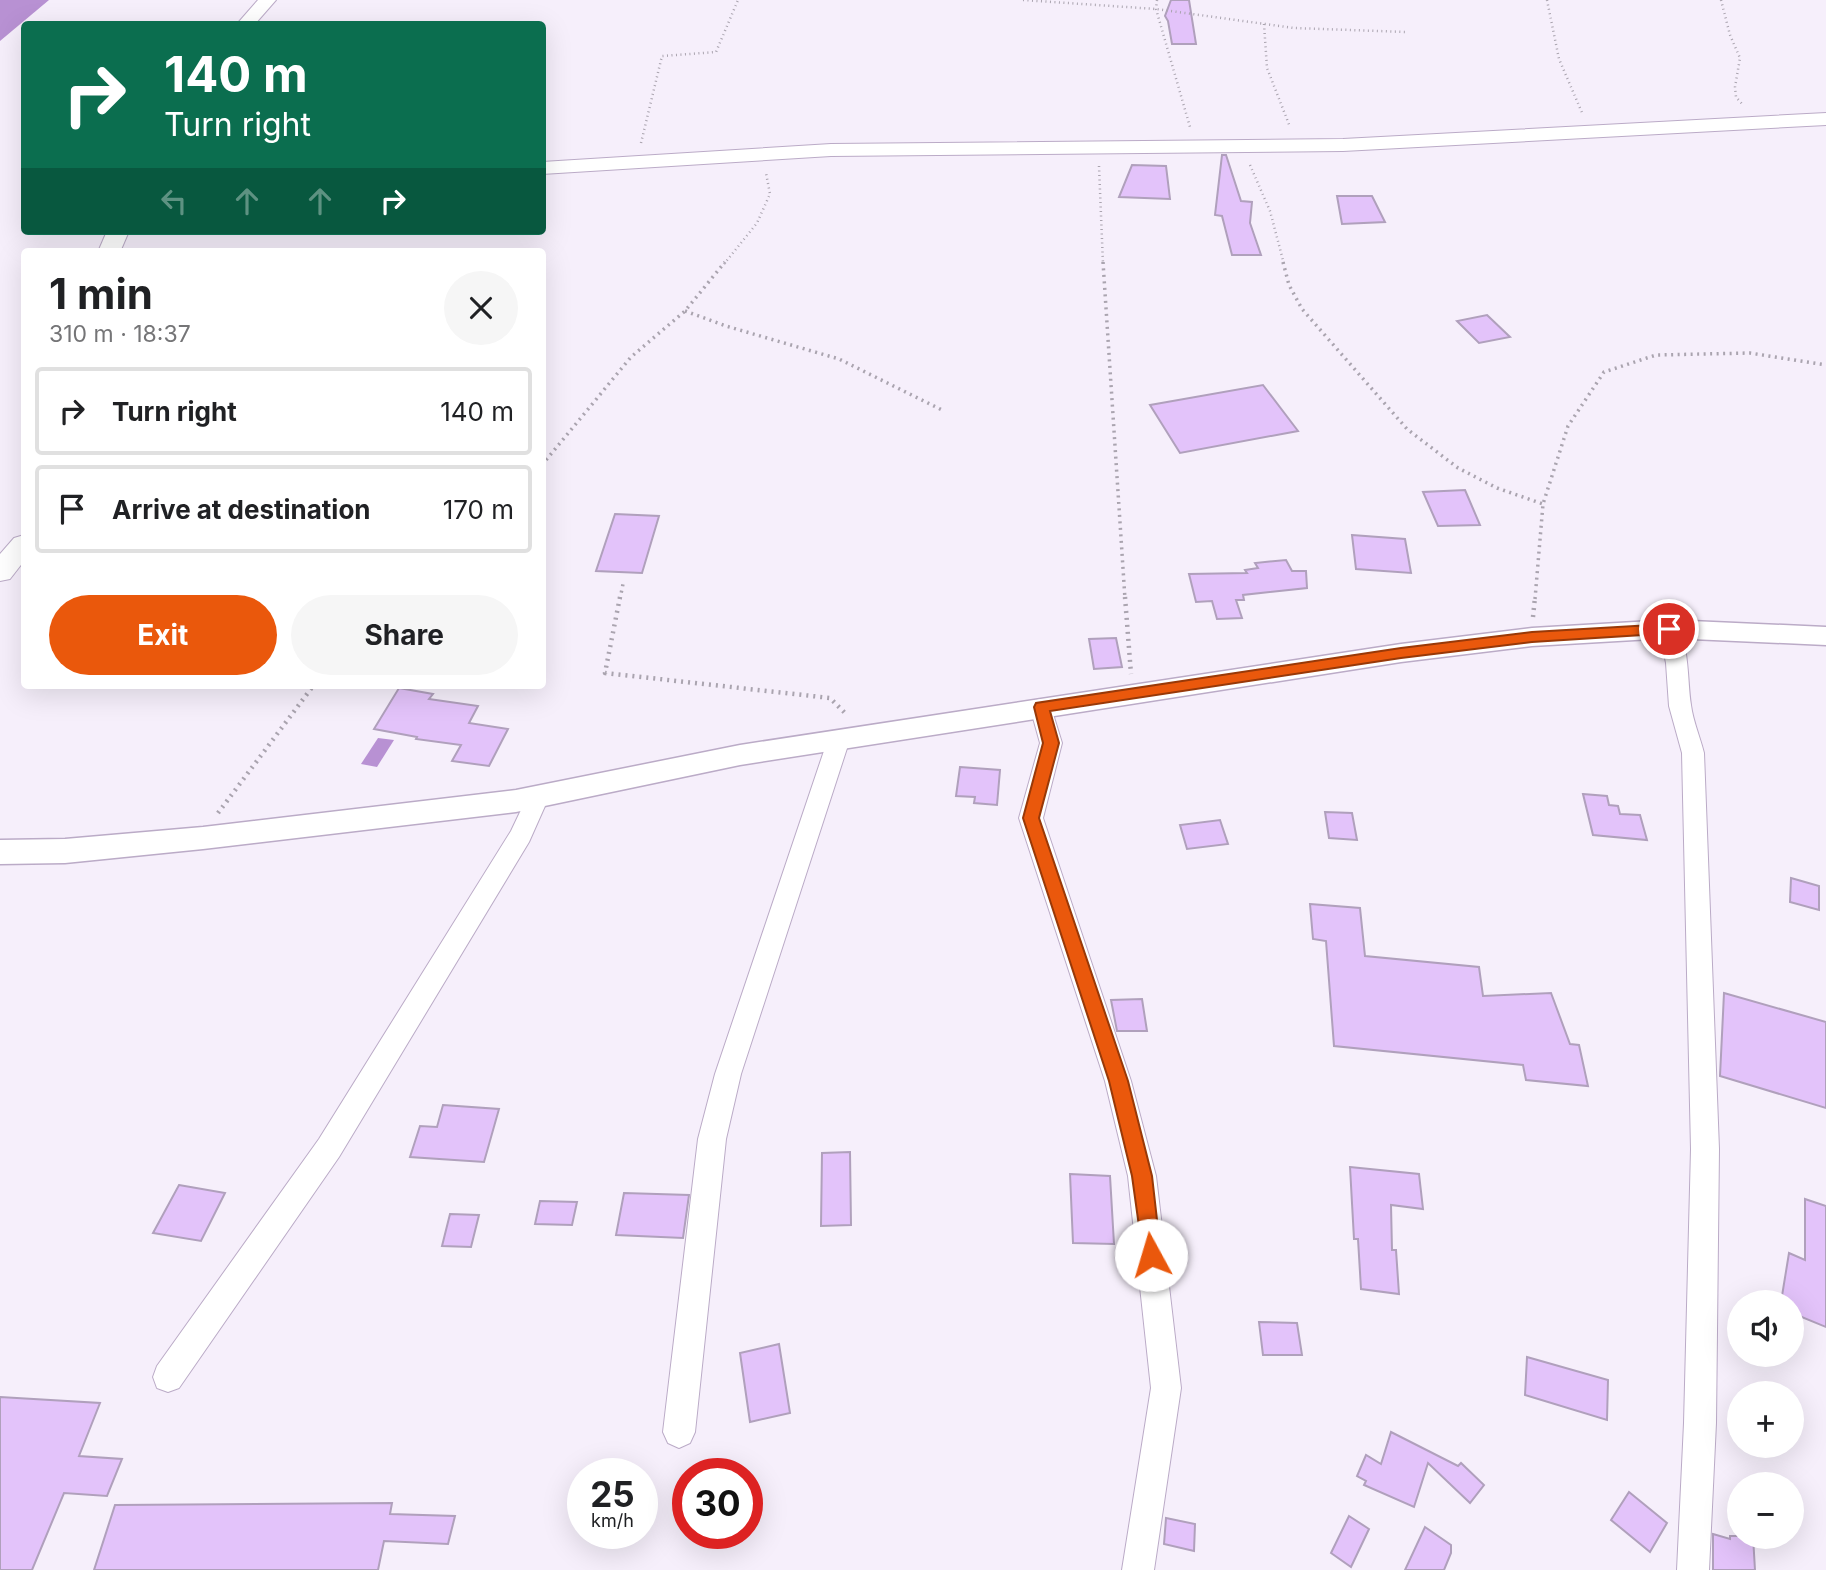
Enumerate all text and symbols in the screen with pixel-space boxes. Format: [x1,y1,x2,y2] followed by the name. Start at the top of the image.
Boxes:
[164,45,308,104] text: 140 m
[49,49,140,140] icon: right
[164,105,311,144] text: Turn right
[155,182,193,220] icon: left
[228,182,266,220] icon: ahead
[301,182,339,220] icon: ahead
[374,182,412,220] icon: right
[49,268,153,319] text: 1 min
[444,271,518,345] button: close
[49,320,191,348] text: 310 m · 18:37
[53,392,91,430] icon: right
[112,396,237,427] text: Turn right
[440,396,514,427] text: 140 m
[53,490,91,528] icon: arrive
[112,494,371,525] text: Arrive at destination
[443,494,514,525] text: 170 m
[49,595,277,675] button: Exit
[291,595,518,675] button: Share
[1639,599,1699,659] pin
[1650,610,1688,648] icon: arrive
[1114,1218,1188,1292] position arrow
[1727,1290,1804,1549] map controls
[1727,1290,1804,1367] button: sound
[1727,1381,1804,1458] button: +
[672,1458,763,1549] speed limit sign: 30
[1727,1472,1804,1549] button: −
[590,1473,635,1515] text: 25
[591,1510,634,1531] text: km/h

